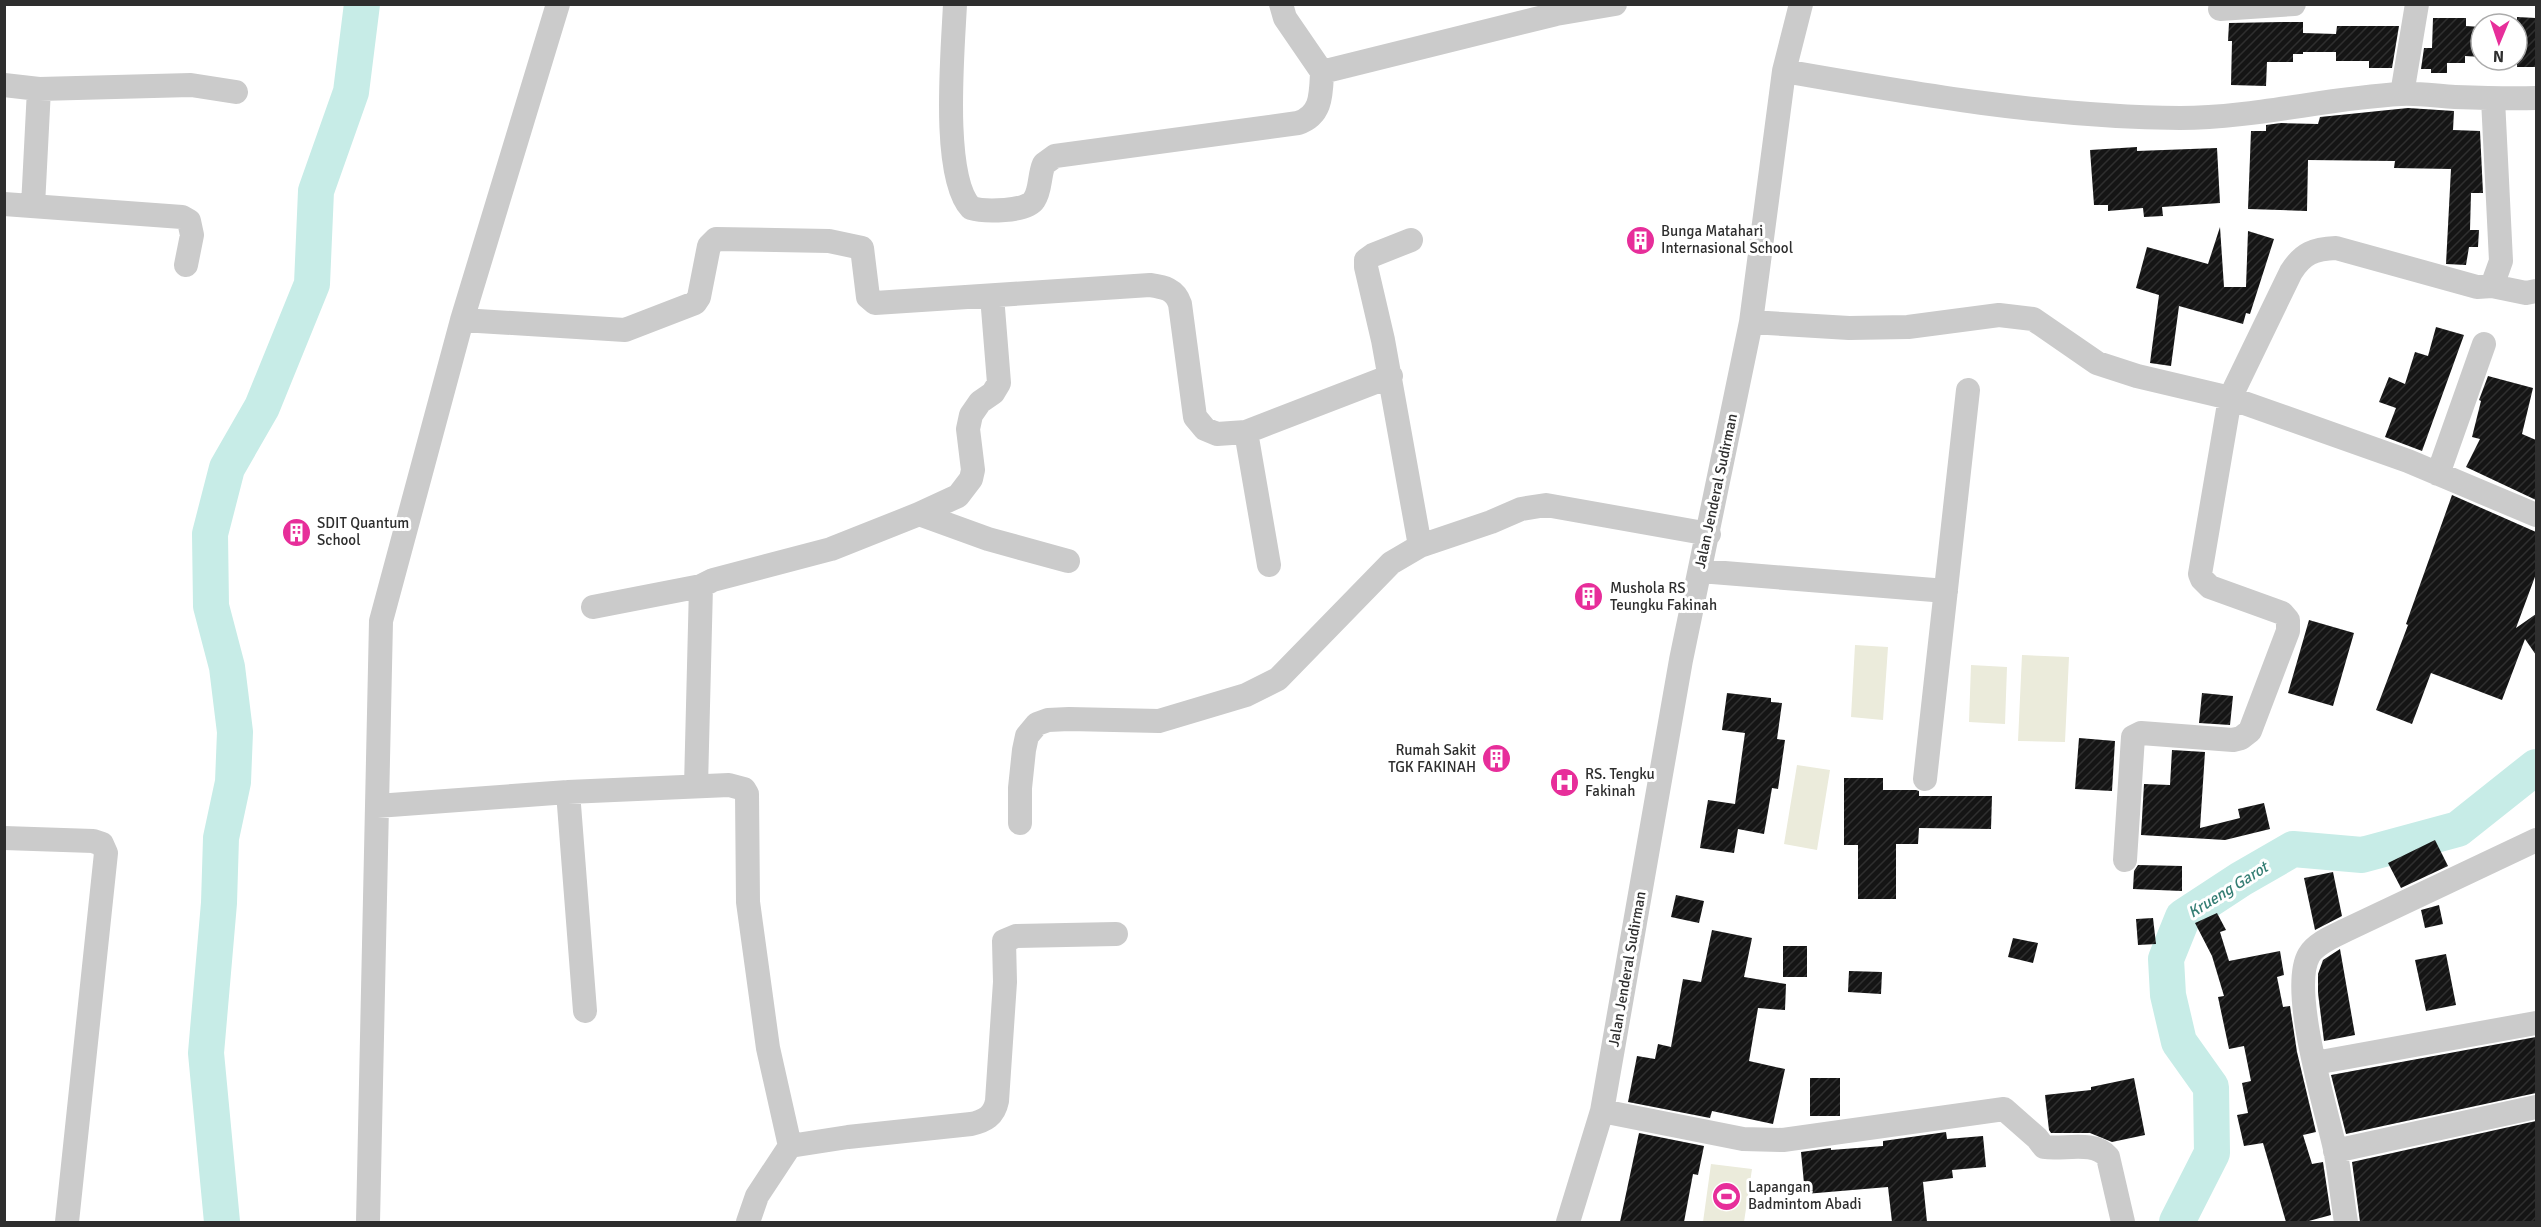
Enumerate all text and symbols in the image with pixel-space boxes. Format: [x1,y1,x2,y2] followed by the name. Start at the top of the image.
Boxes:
[2469,12,2529,72] north arrow
[2493,46,2504,66] text: N
[1661,222,1793,257] place label: Bunga Matahari Internasional School
[1624,224,1656,256] building icon: Bunga Matahari Internasional School
[1691,412,1741,570] street label: Jalan Jenderal Sudirman
[317,514,409,549] place label: SDIT Quantum School
[280,516,312,548] building icon: SDIT Quantum School
[1610,579,1717,614] place label: Mushola RS Teungku Fakinah
[1573,581,1605,613] building icon: Mushola RS Teungku Fakinah
[1388,741,1476,776] place label: Rumah Sakit TGK FAKINAH
[1481,743,1513,775] building icon: Rumah Sakit TGK FAKINAH
[1585,765,1655,800] place label: RS. Tengku Fakinah
[1548,767,1580,799] hospital icon: RS. Tengku Fakinah
[2184,856,2274,922] water label: Krueng Garot
[1604,890,1650,1048] street label: Jalan Jenderal Sudirman
[1748,1178,1862,1213] place label: Lapangan Badmintom Abadi
[1711,1180,1743,1212] sports icon: Lapangan Badmintom Abadi

